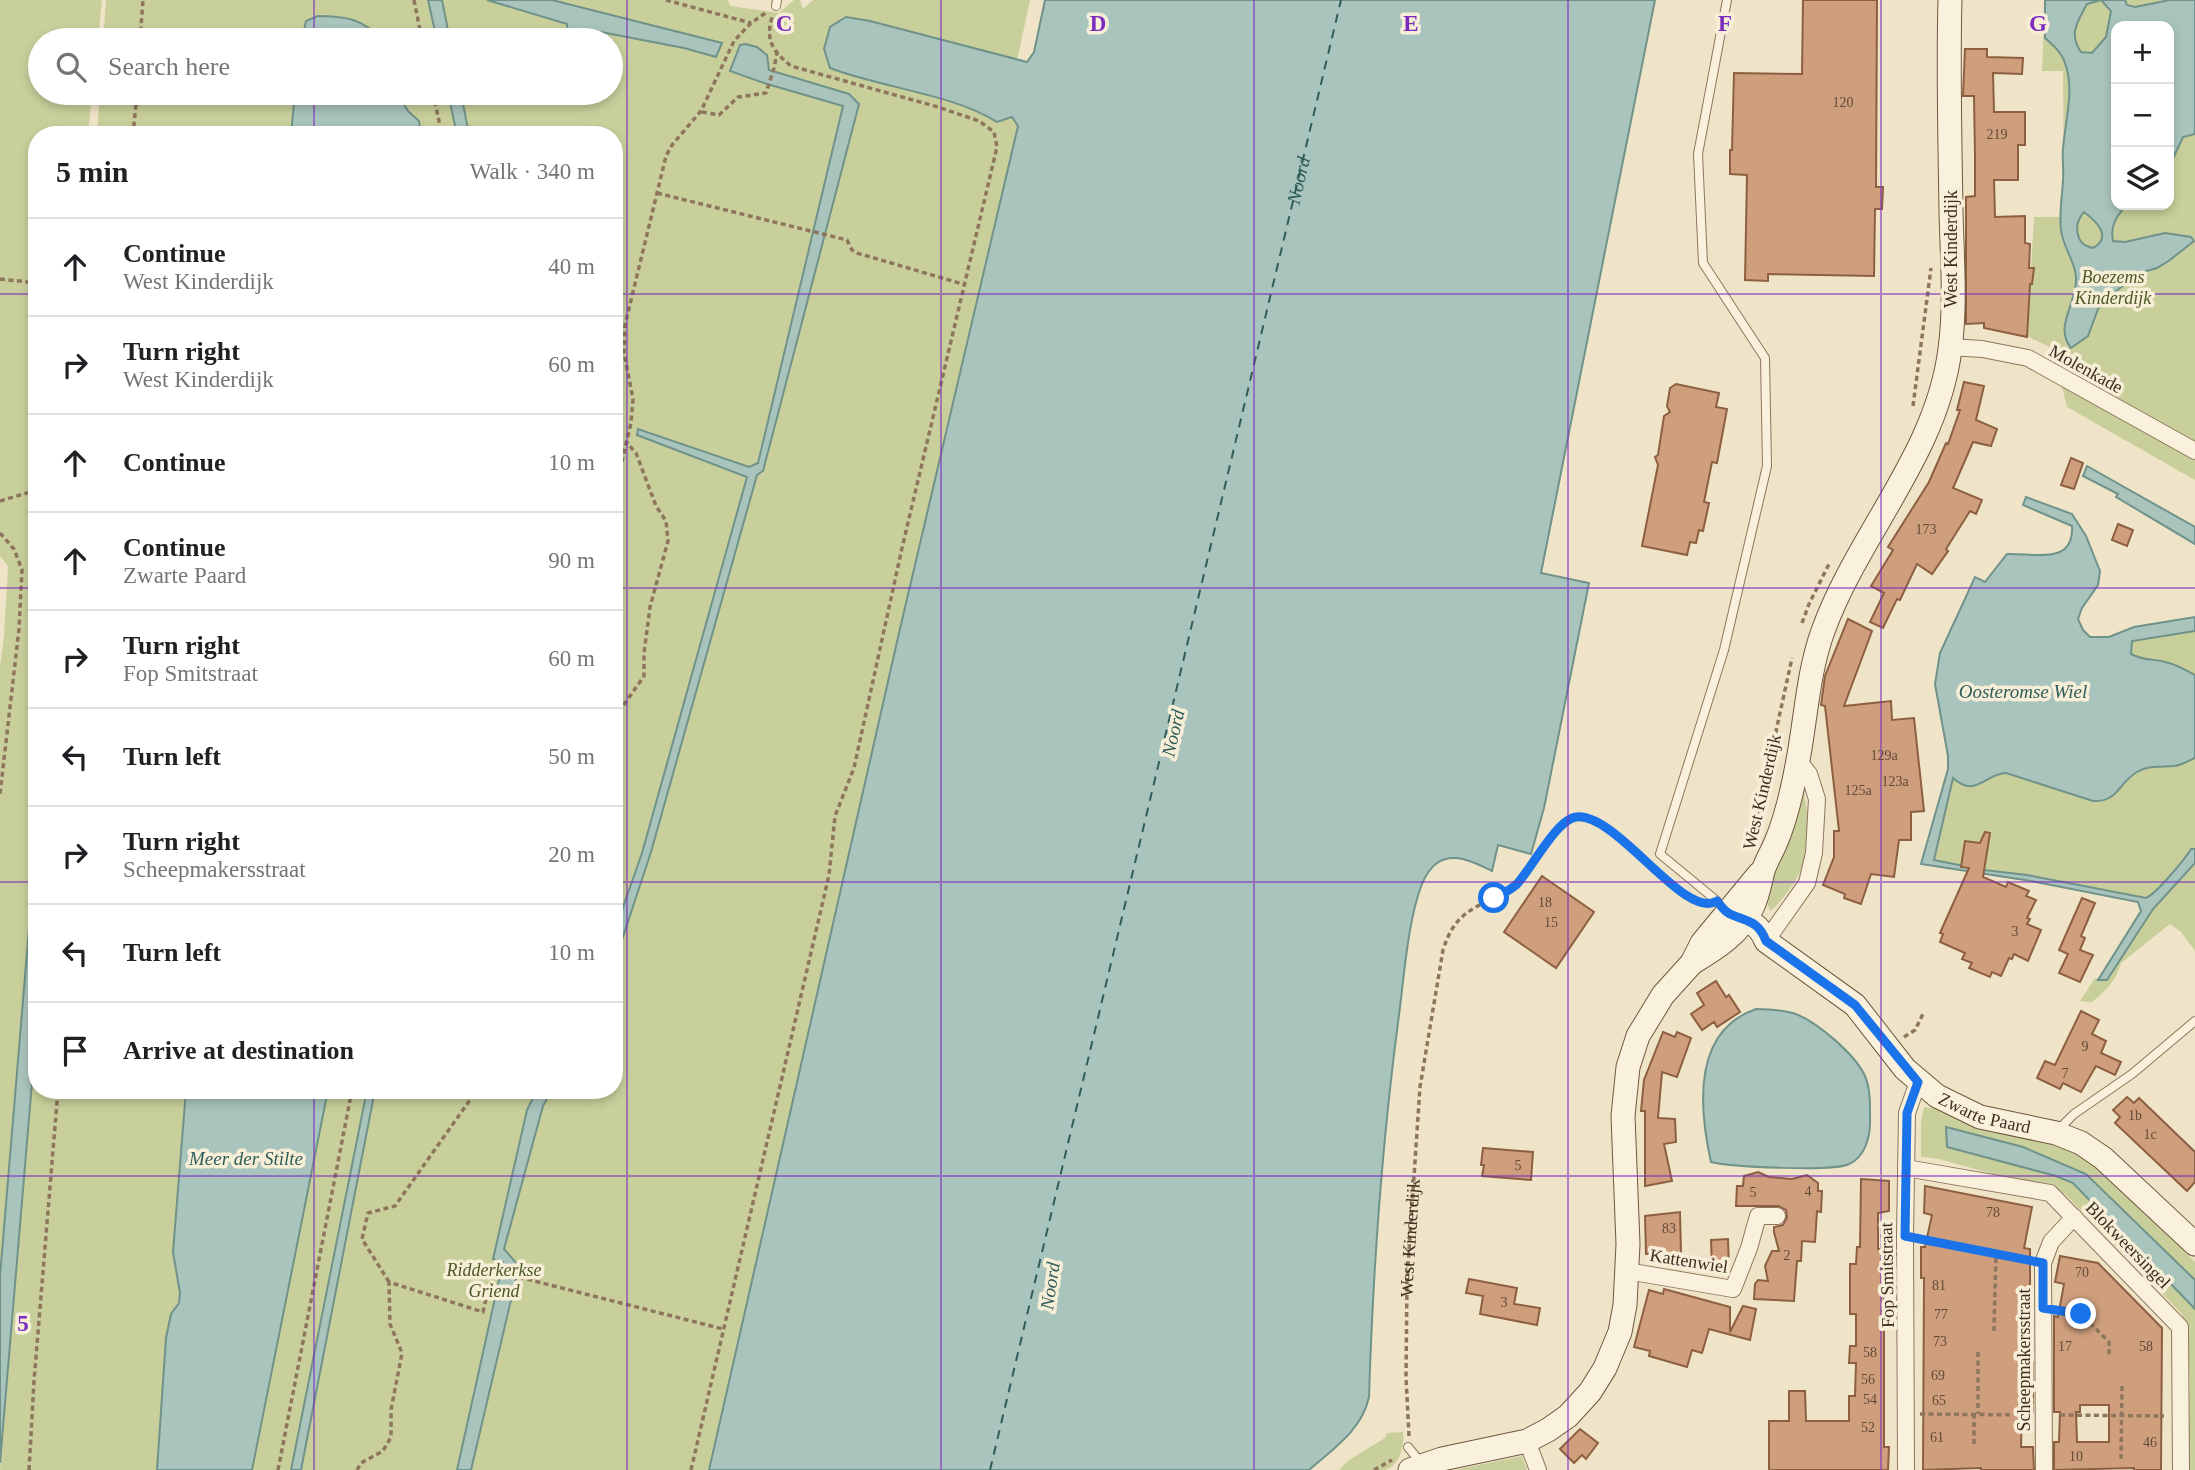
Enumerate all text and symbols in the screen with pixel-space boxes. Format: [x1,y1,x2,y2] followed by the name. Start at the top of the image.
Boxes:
[776,11,792,36] text: C
[1090,11,1106,36] text: D
[1403,11,1419,36] text: E
[1718,11,1732,36] text: F
[2029,11,2047,36] text: G
[2111,21,2174,210] map controls
[2111,21,2174,84] button: +
[28,28,623,105] search box
[52,48,90,86] icon: search
[108,52,230,81] text: Search here
[2111,84,2174,147] button: −
[1833,95,1854,110] house number: 120
[1987,127,2008,142] house number: 219
[2111,147,2174,210] button: layers
[1282,154,1314,207] water label: Noord
[56,155,129,188] text: 5 min
[470,159,595,184] text: Walk · 340 m
[1941,190,1961,308] street label: West Kinderdijk
[123,239,226,268] text: Continue
[56,248,94,286] icon: ahead
[548,254,595,279] text: 40 m
[2074,267,2152,308] park label: Boezems Kinderdijk
[123,269,274,294] text: West Kinderdijk
[123,337,240,366] text: Turn right
[2046,341,2126,397] street label: Molenkade
[56,346,94,384] icon: right
[548,352,595,377] text: 60 m
[123,367,274,392] text: West Kinderdijk
[56,444,94,482] icon: ahead
[123,448,226,477] text: Continue
[548,450,595,475] text: 10 m
[1916,522,1937,537] house number: 173
[123,533,226,562] text: Continue
[56,542,94,580] icon: ahead
[548,548,595,573] text: 90 m
[123,563,246,588] text: Zwarte Paard
[123,631,240,660] text: Turn right
[56,640,94,678] icon: right
[548,646,595,671] text: 60 m
[123,661,258,686] text: Fop Smitstraat
[1959,681,2087,702] water label: Oosteromse Wiel
[1157,707,1189,760] water label: Noord
[1739,732,1785,852] street label: West Kinderdijk
[56,738,94,776] icon: left
[123,742,221,771] text: Turn left
[548,744,595,769] text: 50 m
[1870,748,1898,763] house number: 129a
[1881,774,1909,789] house number: 123a
[1844,783,1872,798] house number: 125a
[123,827,240,856] text: Turn right
[56,836,94,874] icon: right
[548,842,595,867] text: 20 m
[123,857,306,882] text: Scheepmakersstraat
[1478,882,1509,913] route start
[1538,895,1552,910] house number: 18
[1544,915,1558,930] house number: 15
[2012,924,2019,939] house number: 3
[56,934,94,972] icon: left
[123,938,221,967] text: Turn left
[548,940,595,965] text: 10 m
[56,1032,94,1070] icon: arrive
[123,1036,354,1065] text: Arrive at destination
[2082,1039,2089,1054] house number: 9
[2062,1066,2069,1081] house number: 7
[1935,1088,2032,1137] street label: Zwarte Paard
[2128,1108,2142,1123] house number: 1b
[2143,1127,2157,1142] house number: 1c
[188,1148,303,1169] water label: Meer der Stilte
[1515,1158,1522,1173] house number: 5
[1397,1179,1424,1297] street label: West Kinderdijk
[1805,1184,1812,1199] house number: 4
[1750,1185,1757,1200] house number: 5
[2082,1197,2174,1293] street label: Blokweersingel
[1986,1205,2000,1220] house number: 78
[1662,1221,1676,1236] house number: 83
[1876,1222,1898,1328] street label: Fop Smitstraat
[1648,1245,1730,1277] street label: Kattenwiel
[1784,1248,1791,1263] house number: 2
[446,1260,541,1301] park label: Ridderkerkse Griend
[1036,1260,1064,1312] water label: Noord
[2075,1265,2089,1280] house number: 70
[1932,1278,1946,1293] house number: 81
[2014,1289,2034,1431] street label: Scheepmakersstraat
[1501,1295,1508,1310] house number: 3
[2065,1298,2096,1329] route end
[1934,1307,1948,1322] house number: 77
[17,1311,29,1336] text: 5
[1933,1334,1947,1349] house number: 73
[2058,1339,2072,1354] house number: 17
[2139,1339,2153,1354] house number: 58
[1863,1345,1877,1360] house number: 58
[1931,1368,1945,1383] house number: 69
[1861,1372,1875,1387] house number: 56
[1863,1392,1877,1407] house number: 54
[1932,1393,1946,1408] house number: 65
[1861,1420,1875,1435] house number: 52
[1930,1430,1944,1445] house number: 61
[2143,1435,2157,1450] house number: 46
[2069,1449,2083,1464] house number: 10

